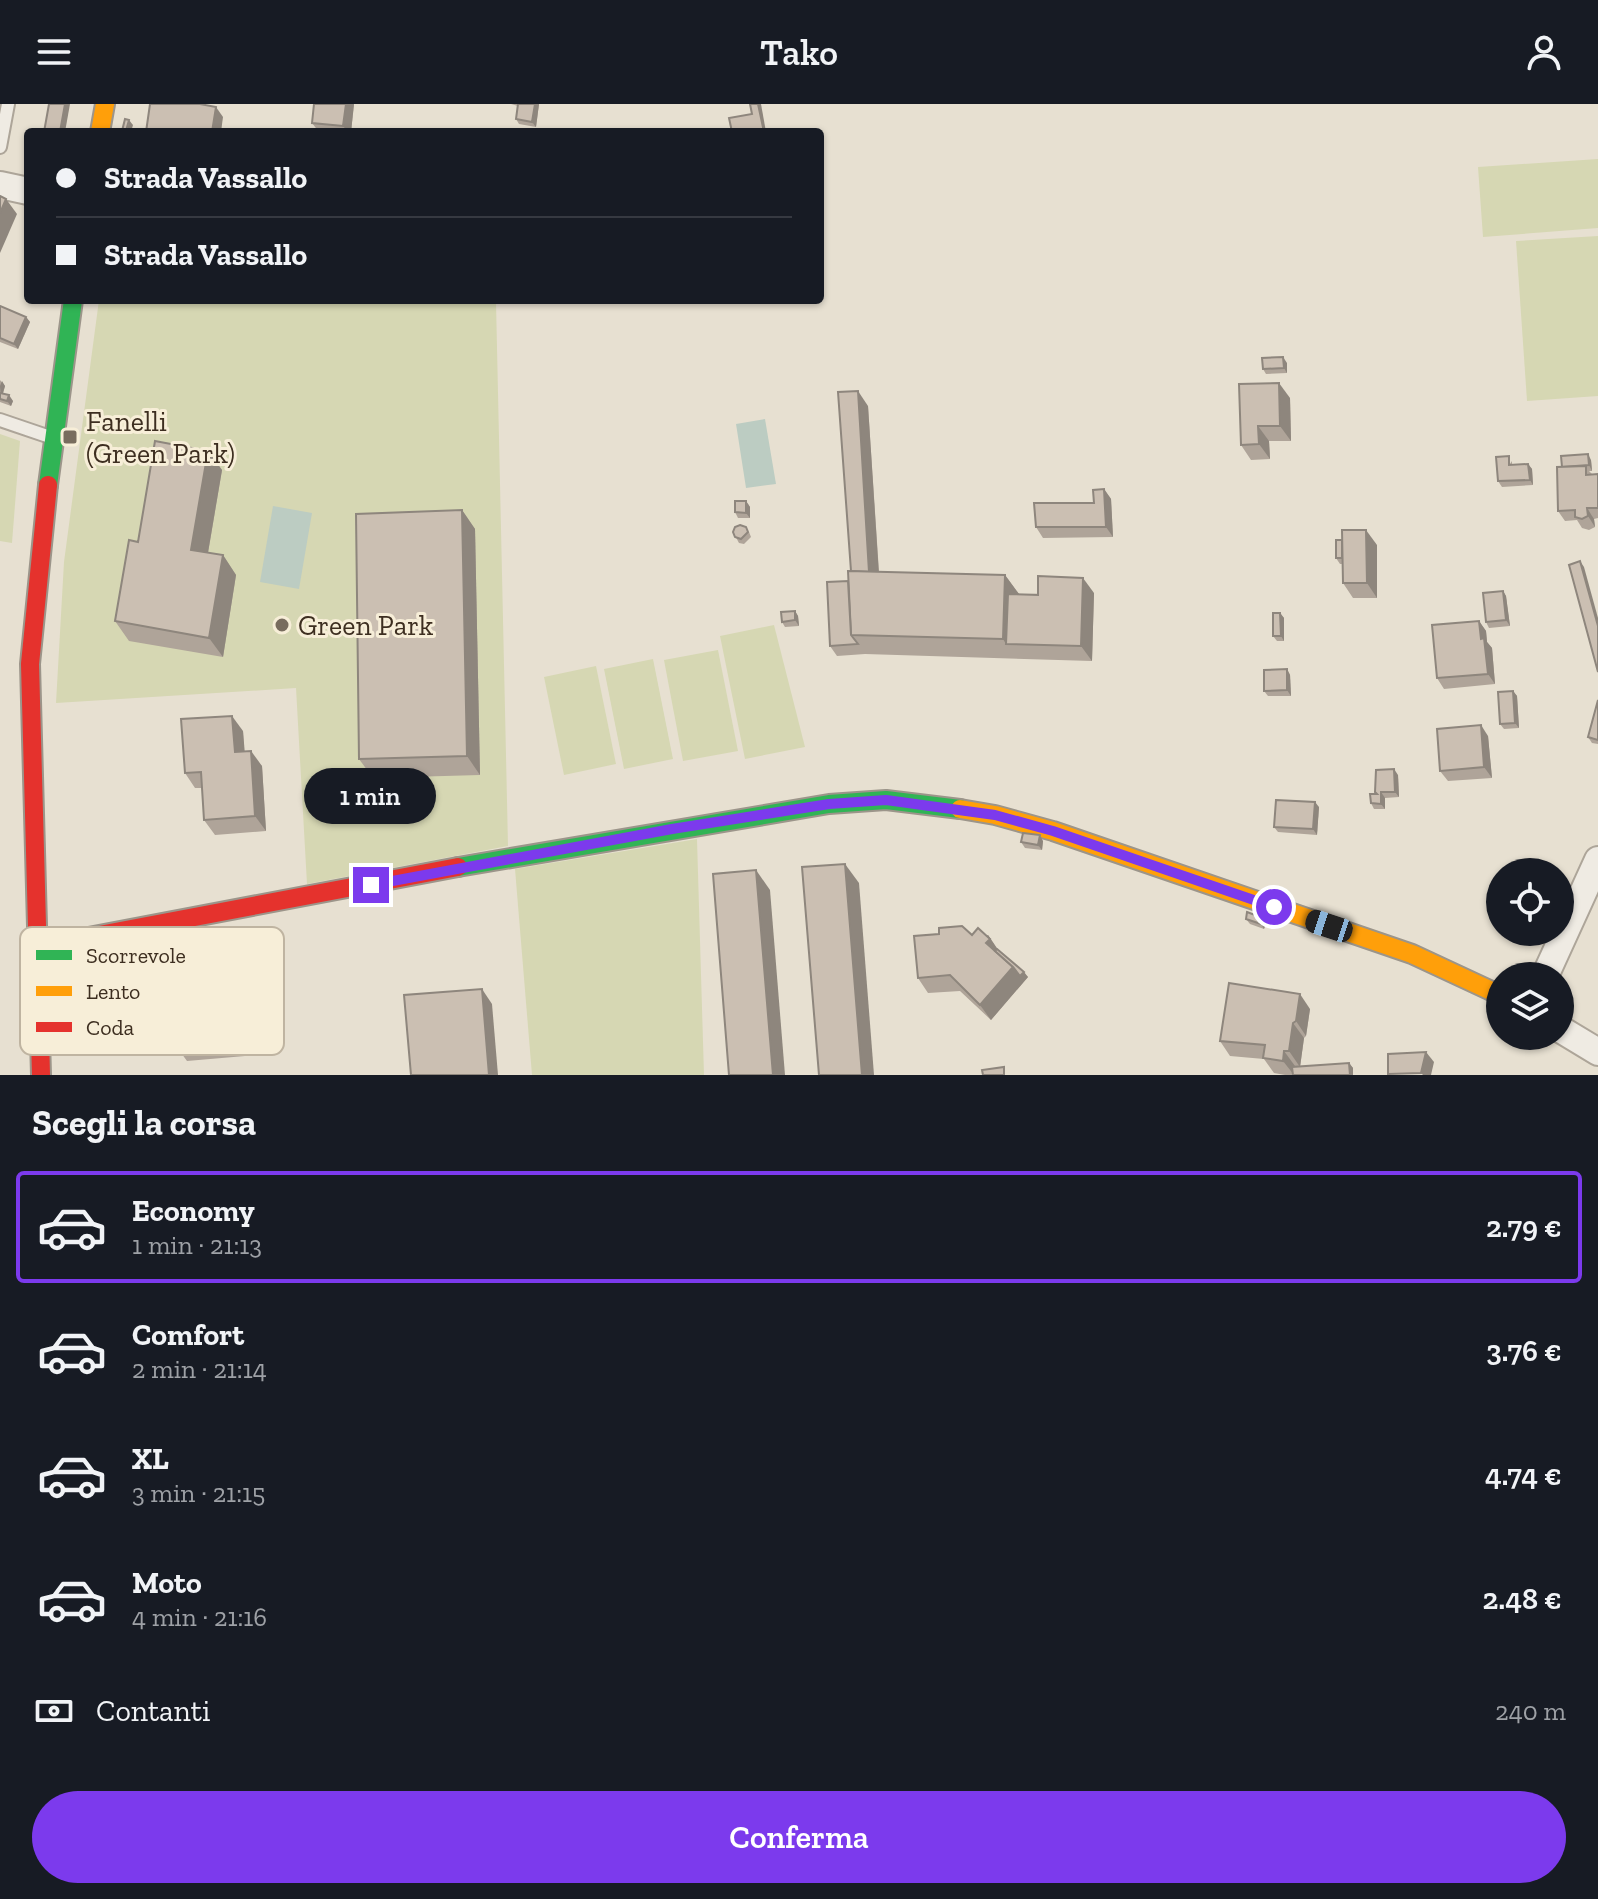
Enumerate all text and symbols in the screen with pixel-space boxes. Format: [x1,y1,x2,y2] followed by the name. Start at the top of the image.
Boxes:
[32,30,76,74] icon: menu
[1522,30,1566,74] icon: person
[760,31,838,74] text: Tako
[104,160,307,196] text: Strada Vassallo
[104,237,307,273] text: Strada Vassallo
[86,405,235,470] place label: Fanelli (Green Park)
[61,428,79,446] marker: Fanelli (Green Park)
[298,609,434,642] place label: Green Park
[273,616,291,634] marker: Green Park
[305,769,437,825] callout: 1 min
[339,780,401,812] text: 1 min
[1486,858,1574,1050] map controls
[1486,858,1574,946] button: locate
[353,867,389,903] route end
[1256,889,1292,925] route start
[1302,907,1356,945] car
[20,927,284,1055] legend
[86,942,186,969] text: Scorrevole
[1486,962,1574,1050] button: layers
[86,978,140,1005] text: Lento
[86,1014,135,1041] text: Coda
[32,1101,256,1144] text: Scegli la corsa
[36,1191,108,1263] icon: car
[132,1193,255,1229] text: Economy
[1486,1209,1562,1245] text: 2.79 €
[132,1229,262,1261] text: 1 min · 21:13
[36,1315,108,1387] icon: car
[132,1317,244,1353] text: Comfort
[1486,1333,1562,1369] text: 3.76 €
[132,1353,267,1385] text: 2 min · 21:14
[36,1439,108,1511] icon: car
[132,1441,169,1477] text: XL
[1485,1457,1562,1493] text: 4.74 €
[132,1477,265,1509] text: 3 min · 21:15
[36,1563,108,1635] icon: car
[132,1565,202,1601] text: Moto
[1483,1581,1562,1617] text: 2.48 €
[132,1601,267,1633] text: 4 min · 21:16
[32,1689,76,1733] icon: cash
[96,1693,210,1729] text: Contanti
[1495,1695,1566,1727] text: 240 m
[32,1791,1566,1883] button: Conferma

